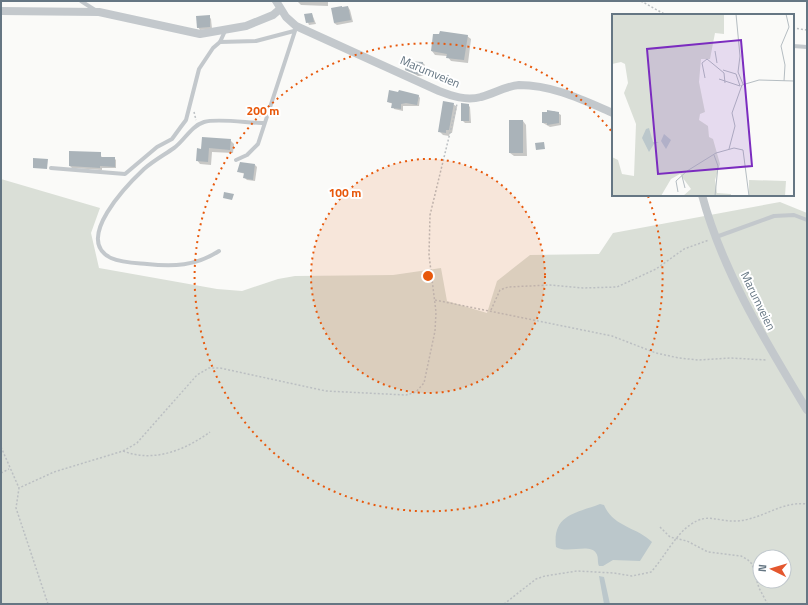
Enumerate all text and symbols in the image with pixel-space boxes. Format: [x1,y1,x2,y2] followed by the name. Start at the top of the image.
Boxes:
[612,14,794,196] inset map
[397,50,463,93] street label: Marumveien
[247,101,279,120] text: 200 m
[329,183,361,202] text: 100 m
[736,268,781,333] street label: Marumveien
[421,269,435,283] centre of rings
[752,549,792,589] north arrow
[754,564,770,573] text: N

